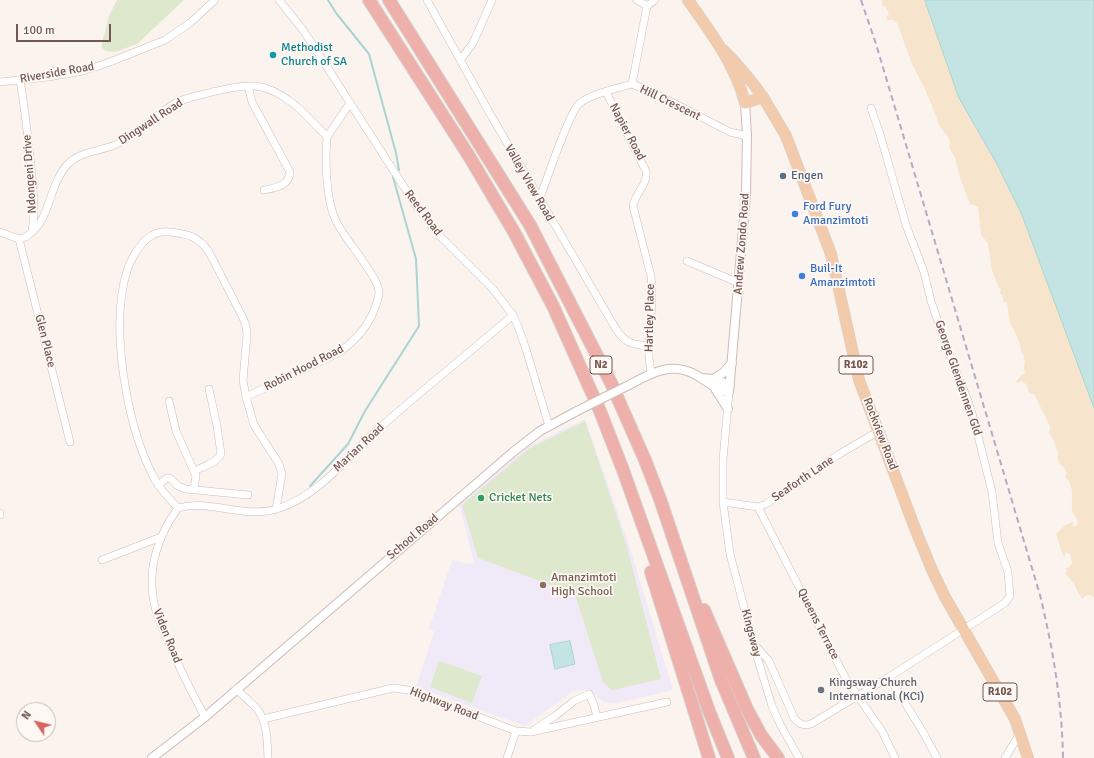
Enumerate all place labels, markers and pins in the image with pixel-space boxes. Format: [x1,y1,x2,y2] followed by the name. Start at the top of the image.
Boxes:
[281,41,347,69] place label: Methodist Church of SA
[268,50,278,60] marker: Methodist Church of SA
[791,169,823,183] place label: Engen
[778,171,788,181] marker: Engen
[803,200,868,228] place label: Ford Fury Amanzimtoti
[790,209,800,219] marker: Ford Fury Amanzimtoti
[810,262,875,290] place label: Buil-It Amanzimtoti
[797,271,807,281] marker: Buil-It Amanzimtoti
[489,491,552,505] place label: Cricket Nets
[476,493,486,503] marker: Cricket Nets
[551,571,616,599] place label: Amanzimtoti High School
[538,580,548,590] marker: Amanzimtoti High School
[829,676,924,704] place label: Kingsway Church International (KCi)
[816,685,826,695] marker: Kingsway Church International (KCi)

